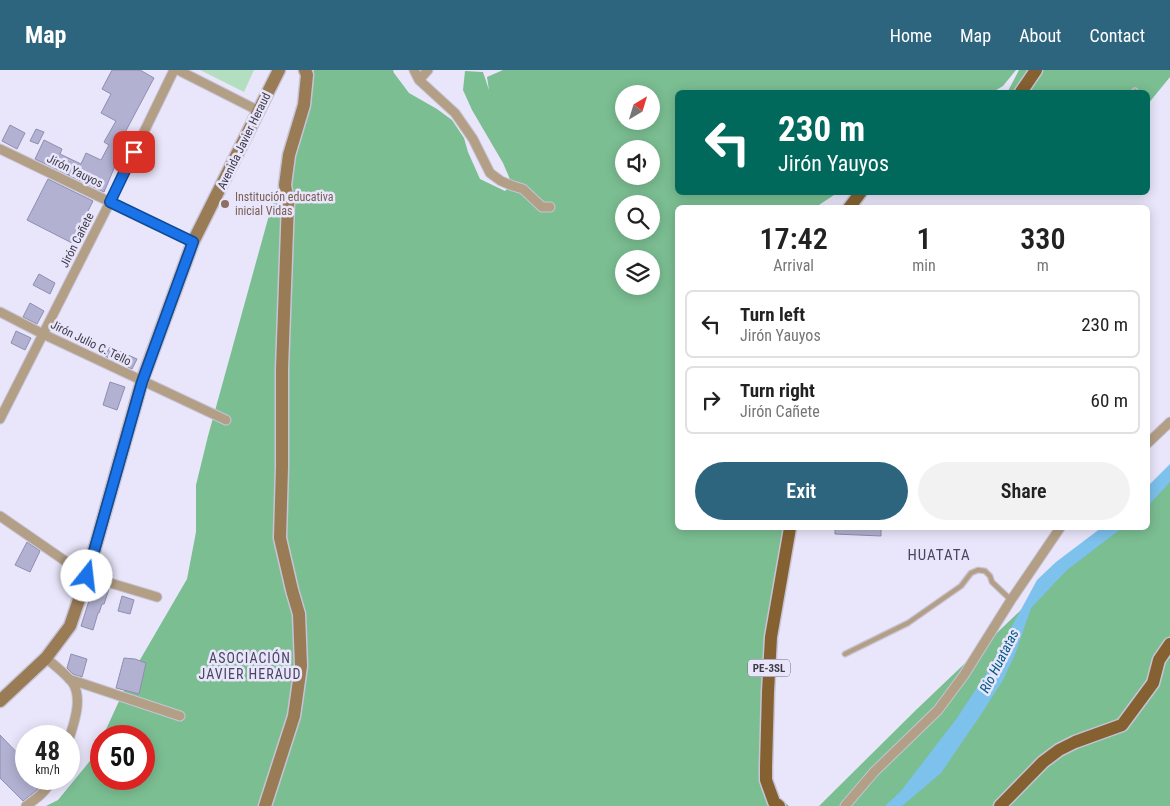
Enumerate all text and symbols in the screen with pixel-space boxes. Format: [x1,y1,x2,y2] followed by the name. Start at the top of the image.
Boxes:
[25,21,66,49] text: Map
[890,25,932,46] text: Home
[960,25,991,46] text: Map
[1019,25,1061,46] text: About
[1089,25,1145,46] text: Contact
[615,85,660,130] north arrow
[615,85,660,295] map controls
[215,90,273,192] street label: Avenida Javier Heraud
[778,109,865,150] text: 230 m
[695,110,760,175] icon: left
[113,131,155,173] pin
[120,138,148,166] icon: arrive
[615,140,660,185] button: sound
[45,151,105,191] street label: Jirón Yauyos
[778,151,889,176] text: Jirón Yauyos
[235,190,334,218] place label: Institución educativa inicial Vidas
[615,195,660,240] button: search
[219,198,231,210] marker: Institución educativa inicial Vidas
[57,210,97,270] street label: Jirón Cañete
[759,221,828,256] text: 17:42
[916,221,932,256] text: 1
[1020,221,1065,256] text: 330
[615,250,660,295] button: layers
[773,256,814,275] text: Arrival
[912,256,936,275] text: min
[1037,256,1049,275] text: m
[740,303,805,326] text: Turn left
[697,310,725,338] icon: left
[1081,313,1128,336] text: 230 m
[48,317,134,369] street label: Jirón Julio C. Tello
[740,326,821,345] text: Jirón Yauyos
[740,379,815,402] text: Turn right
[697,386,725,414] icon: right
[1091,389,1128,412] text: 60 m
[740,402,820,421] text: Jirón Cañete
[695,462,908,520] button: Exit
[918,462,1130,520] button: Share
[907,546,971,564] district label: HUATATA
[60,549,112,601] position arrow
[976,627,1022,695] water label: Rio Huatatas
[199,649,301,682] district label: ASOCIACIÓN JAVIER HERAUD
[748,660,790,676] road number: PE-3SL
[90,725,155,790] speed limit sign: 50
[35,737,60,766] text: 48
[35,763,60,777] text: km/h

